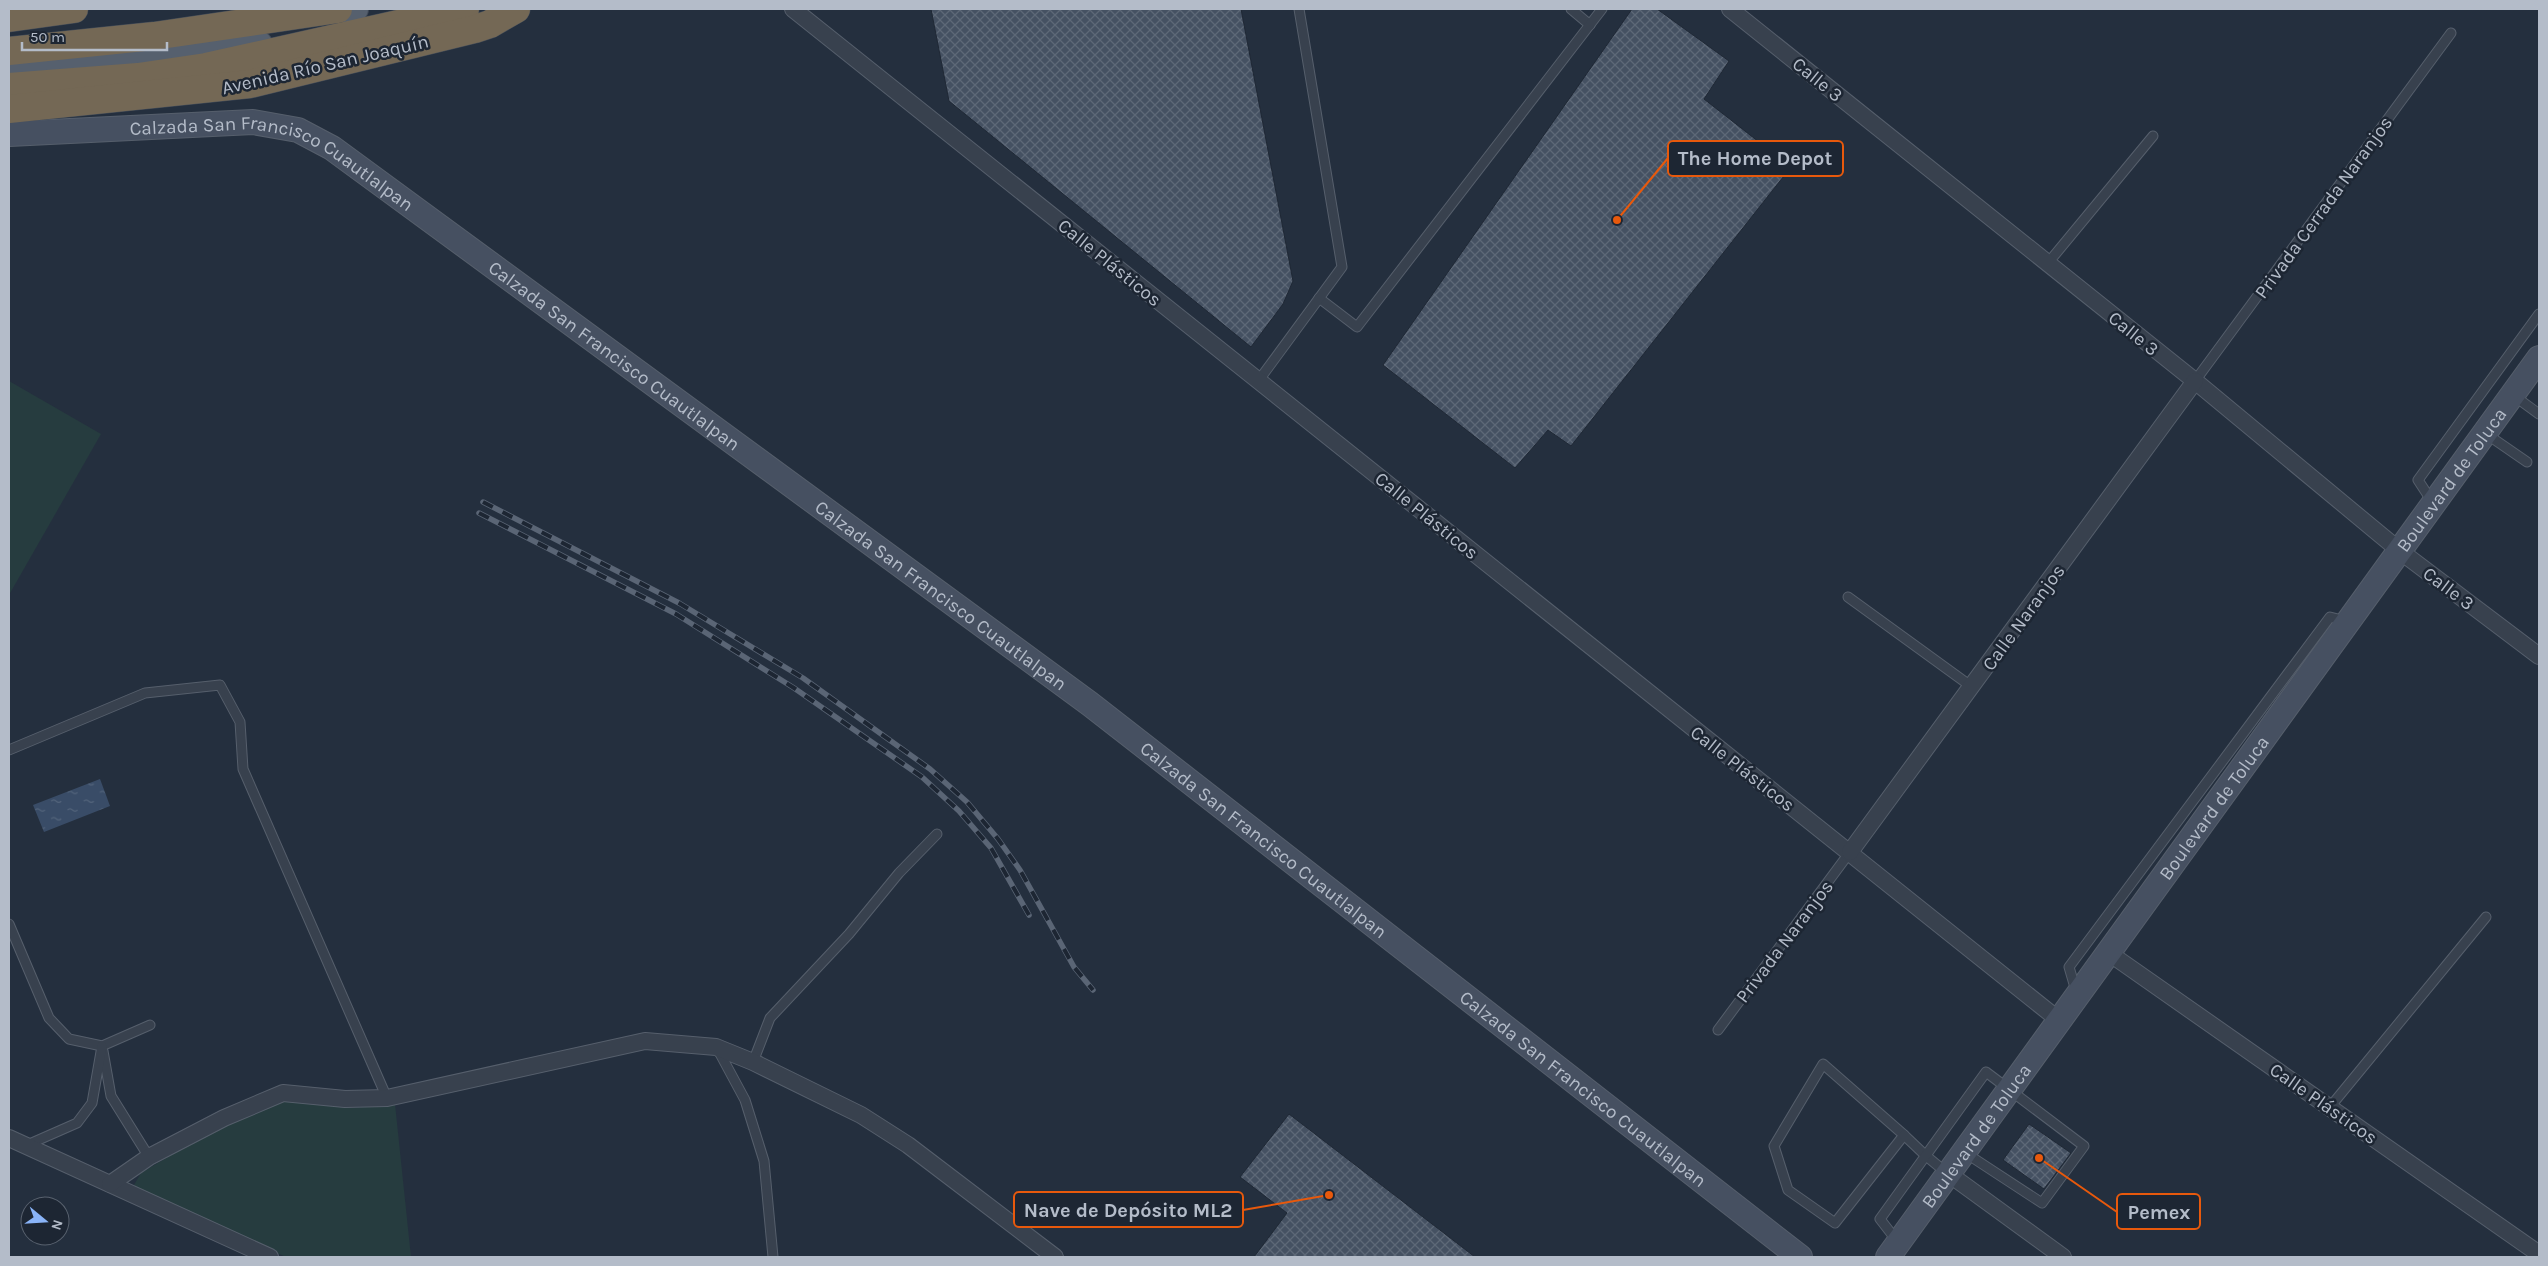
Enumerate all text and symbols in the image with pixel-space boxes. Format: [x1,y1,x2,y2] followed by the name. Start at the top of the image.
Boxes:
[22,20,168,52] scale bar
[30,28,65,46] text: 50 m
[220,30,431,99] street label: Avenida Río San Joaquín
[1788,53,1847,107] street label: Calle 3
[129,112,418,216] street label: Calzada San Francisco Cuautlalpan
[2250,112,2397,303] street label: Privada Cerrada Naranjos
[1668,141,1843,176] callout: The Home Depot
[1678,147,1832,170] text: The Home Depot
[1053,214,1165,311] street label: Calle Plásticos
[484,257,744,456] street label: Calzada San Francisco Cuautlalpan
[2104,307,2163,361] street label: Calle 3
[2392,404,2511,556] street label: Boulevard de Toluca
[1370,467,1482,564] street label: Calle Plásticos
[810,496,1071,695] street label: Calzada San Francisco Cuautlalpan
[1978,560,2070,675] street label: Calle Naranjos
[2419,562,2478,615] street label: Calle 3
[1686,721,1799,816] street label: Calle Plásticos
[2155,732,2274,884] street label: Boulevard de Toluca
[1136,737,1391,943] street label: Calzada San Francisco Cuautlalpan
[1732,876,1838,1007] street label: Privada Naranjos
[1455,986,1711,1192] street label: Calzada San Francisco Cuautlalpan
[2265,1059,2381,1149] street label: Calle Plásticos
[1917,1060,2036,1212] street label: Boulevard de Toluca
[1014,1192,1243,1227] callout: Nave de Depósito ML2
[2117,1194,2200,1229] callout: Pemex
[20,1196,70,1246] north arrow
[1024,1199,1232,1222] text: Nave de Depósito ML2
[2128,1201,2190,1224] text: Pemex
[47,1217,67,1232] text: N

